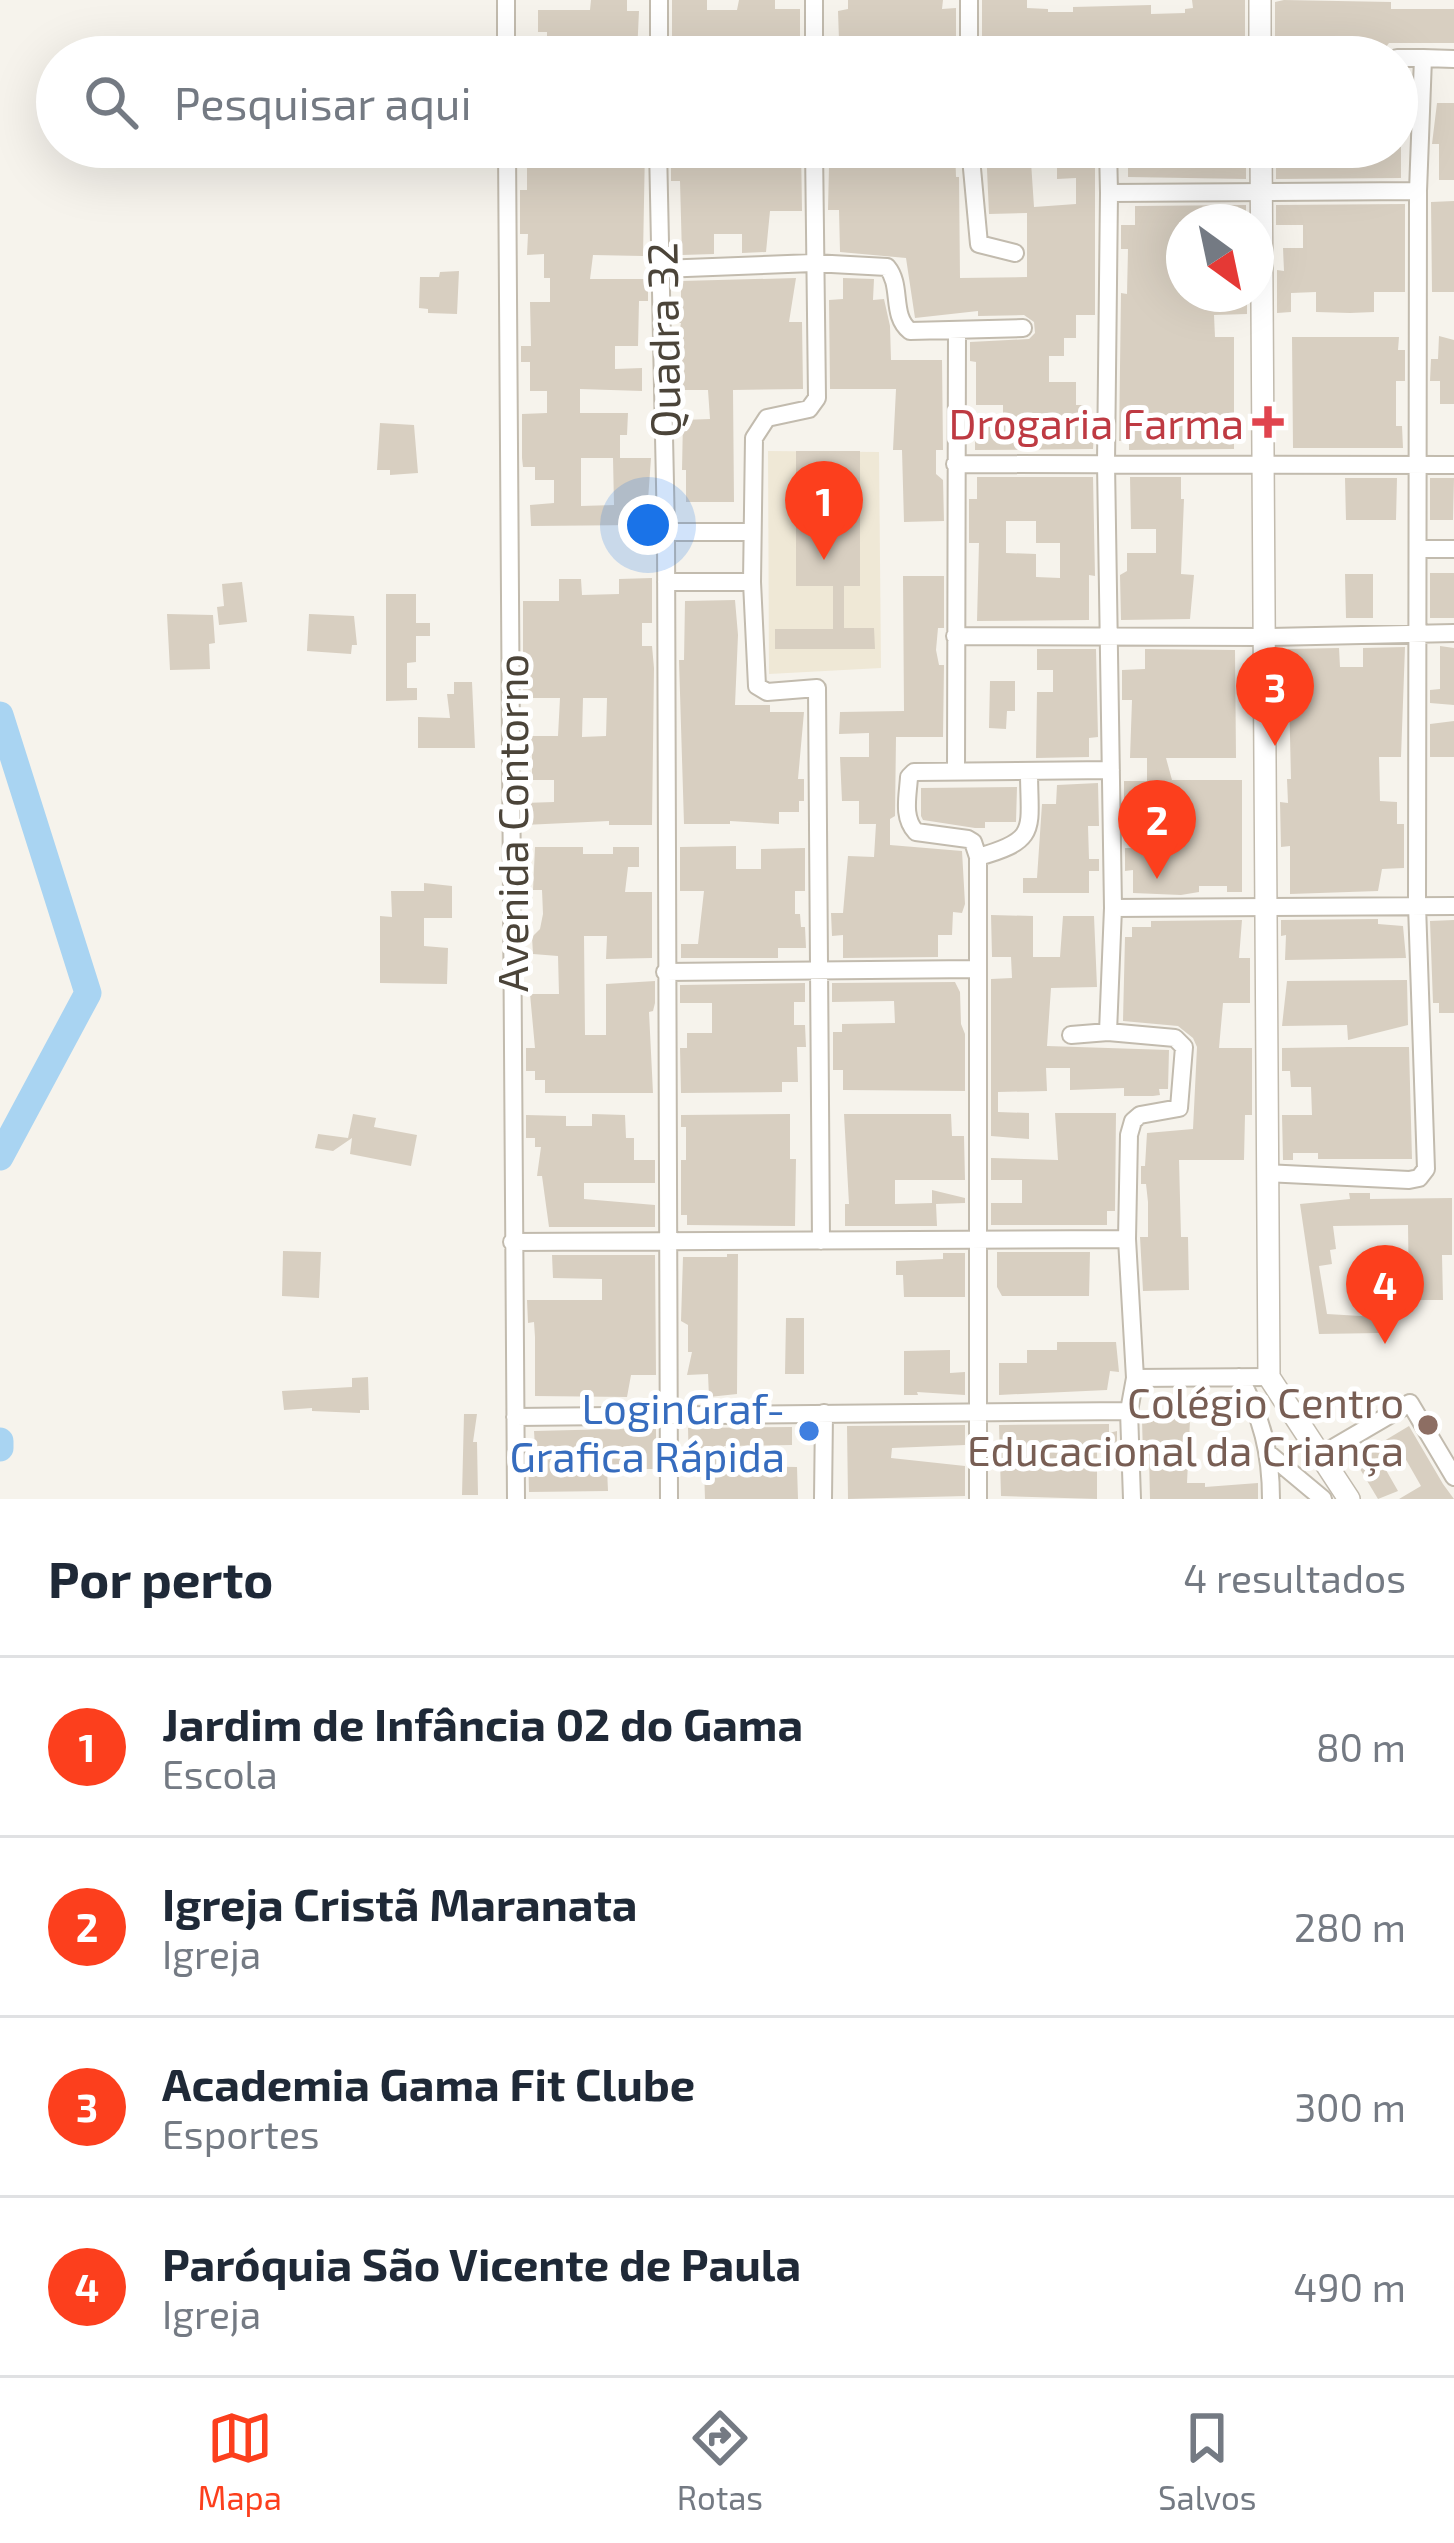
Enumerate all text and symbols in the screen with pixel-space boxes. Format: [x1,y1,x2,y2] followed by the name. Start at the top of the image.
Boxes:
[36,36,1418,168] search box
[78,69,144,135] icon: search
[174,75,472,129] text: Pesquisar aqui
[1166,204,1274,312] north arrow
[635,242,690,438] street label: Quadra 32
[949,397,1244,447] place label: Drogaria Farma
[1255,409,1281,435] marker: Drogaria Farma
[785,461,863,560] pin: 1
[618,495,678,555] your location
[1236,647,1314,746] pin: 3
[486,654,536,992] street label: Avenida Contorno
[1118,780,1196,879] pin: 2
[1346,1245,1424,1344] pin: 4
[967,1376,1404,1477] place label: Colégio Centro Educacional da Criança
[509,1382,785,1480] place label: LoginGraf- Grafica Rápida
[1415,1412,1441,1438] marker: Colégio Centro Educacional da Criança
[796,1418,822,1444] marker: LoginGraf- Grafica Rápida
[48,1547,273,1608] text: Por perto
[1183,1554,1406,1601] text: 4 resultados
[162,1696,803,1750] text: Jardim de Infância 02 do Gama
[79,1723,95,1770] text: 1
[1316,1723,1406,1770] text: 80 m
[162,1750,278,1797] text: Escola
[162,1876,638,1930] text: Igreja Cristã Maranata
[76,1903,98,1950] text: 2
[1294,1903,1406,1950] text: 280 m
[162,1930,261,1977] text: Igreja
[162,2056,695,2110] text: Academia Gama Fit Clube
[76,2083,98,2130] text: 3
[1294,2083,1406,2130] text: 300 m
[162,2110,320,2157] text: Esportes
[162,2236,801,2290] text: Paróquia São Vicente de Paula
[75,2263,99,2310] text: 4
[1293,2263,1406,2310] text: 490 m
[162,2290,261,2337] text: Igreja
[197,2405,282,2517] tab: Mapa
[677,2405,763,2517] tab: Rotas
[1158,2405,1257,2517] tab: Salvos

